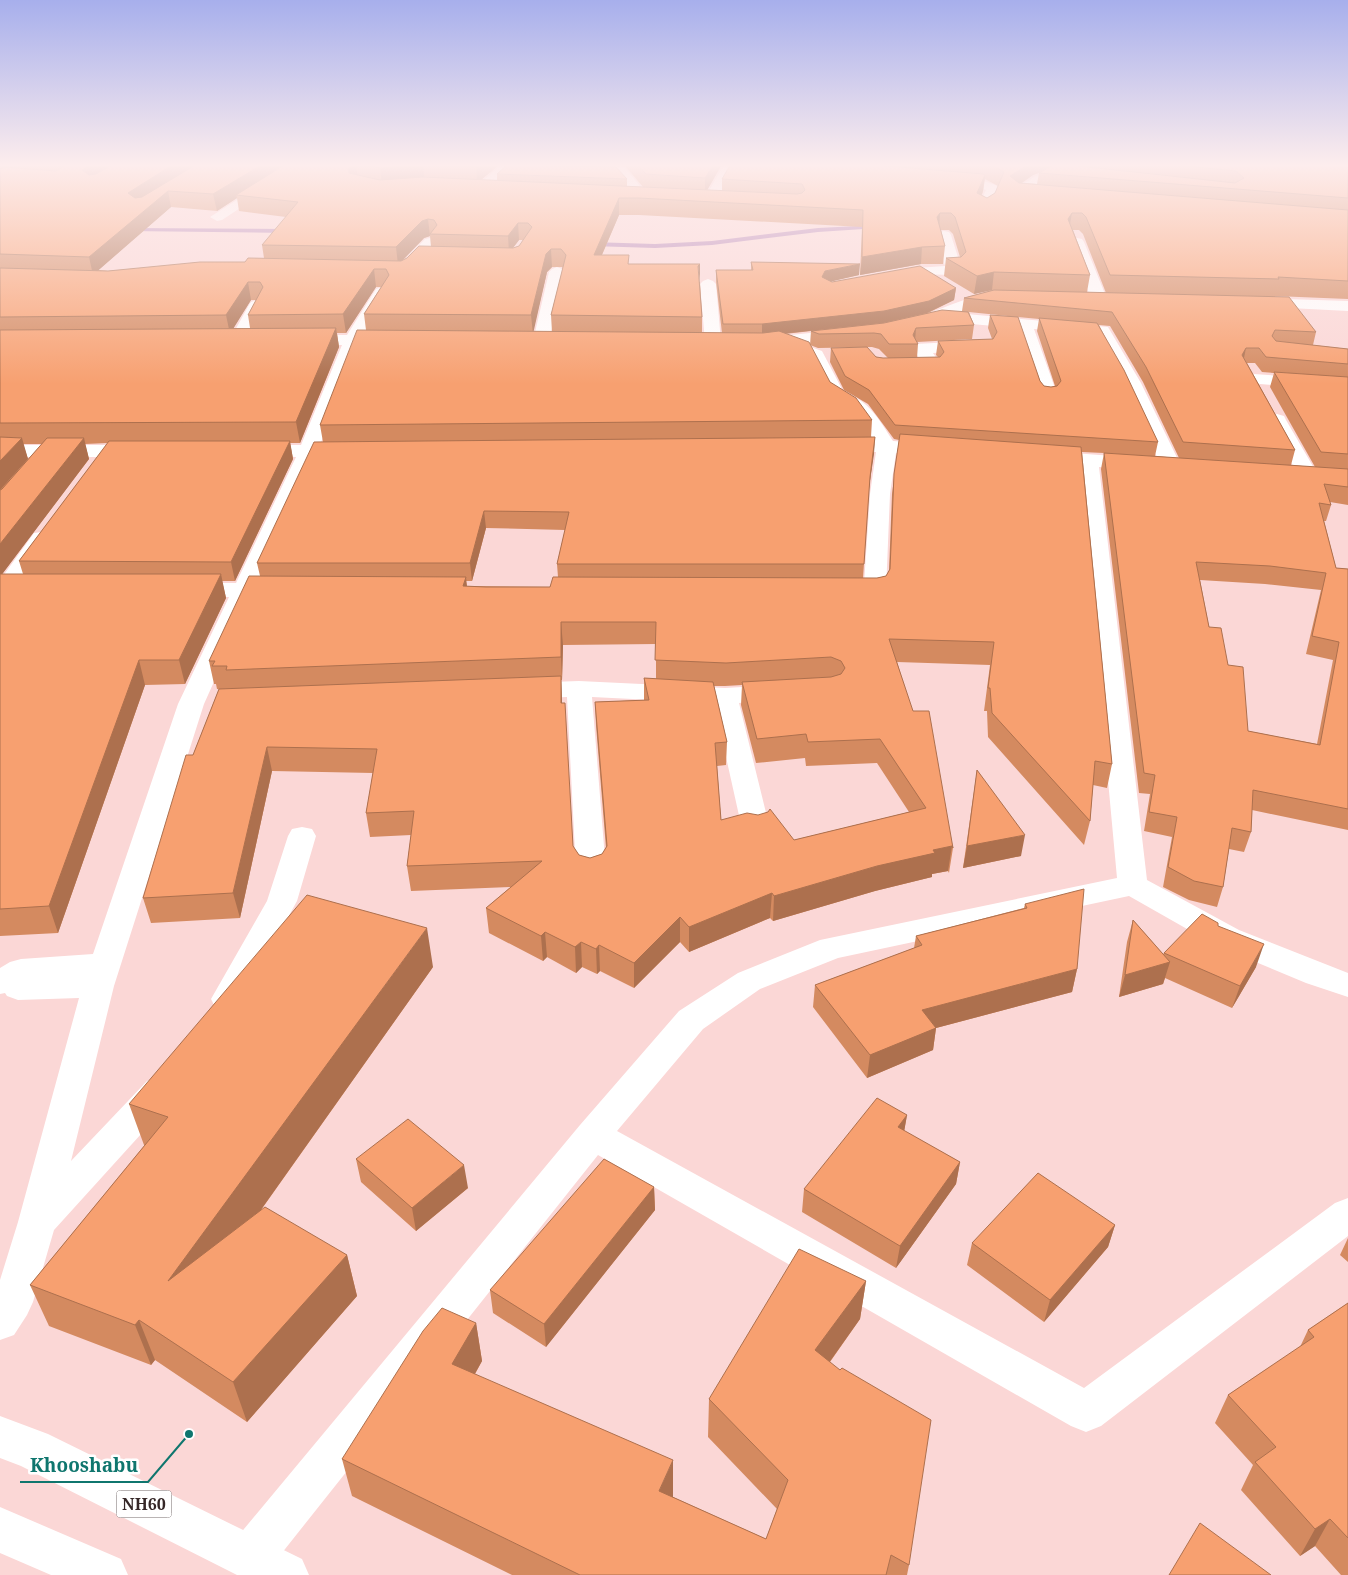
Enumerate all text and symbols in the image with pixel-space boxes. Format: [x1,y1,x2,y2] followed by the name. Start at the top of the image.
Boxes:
[20,1448,148,1482] callout: Khooshabu
[30,1452,138,1478] text: Khooshabu
[116,1490,172,1518] road number: NH60

